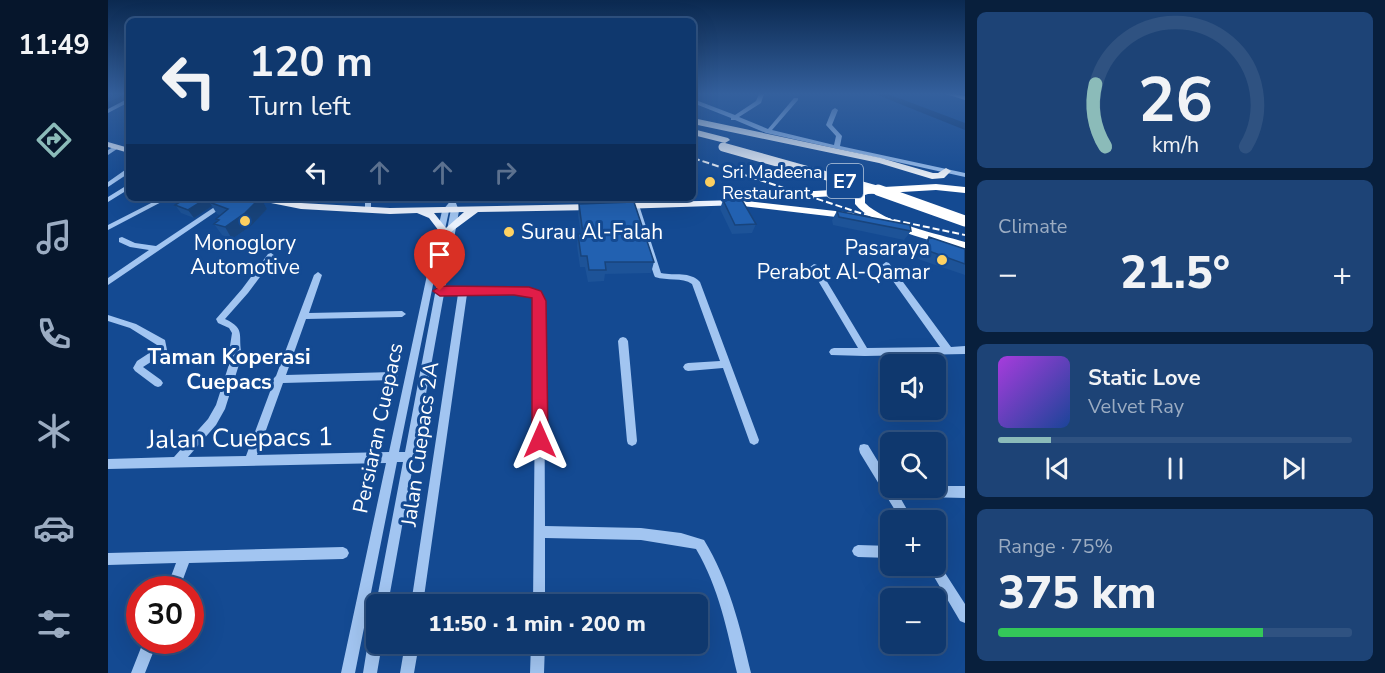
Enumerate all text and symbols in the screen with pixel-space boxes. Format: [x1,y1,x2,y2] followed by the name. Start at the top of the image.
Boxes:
[18,27,90,64] text: 11:49
[249,34,373,91] text: 120 m
[150,42,228,120] icon: left
[1138,58,1212,143] text: 26
[249,88,350,125] text: Turn left
[33,119,75,161] icon: directions
[1151,130,1199,160] text: km/h
[300,156,333,189] icon: left
[363,156,396,189] icon: ahead
[426,156,459,189] icon: ahead
[489,156,522,189] icon: right
[722,160,823,205] place label: Sri Madeena Restaurant
[827,164,863,198] road number: E7
[703,175,717,189] marker: Sri Madeena Restaurant
[998,213,1067,240] text: Climate
[238,214,252,228] marker: Monoglory Automotive
[33,216,75,258] icon: music
[521,218,663,246] place label: Surau Al-Falah
[502,225,516,239] marker: Surau Al-Falah
[190,229,300,281] place label: Monoglory Automotive
[414,229,465,291] pin
[757,234,930,286] place label: Pasaraya Perabot Al-Qamar
[423,238,456,271] icon: arrive
[1120,243,1230,304] text: 21.5°
[998,252,1018,297] text: −
[1332,252,1352,297] text: +
[935,253,949,267] marker: Pasaraya Perabot Al-Qamar
[33,313,75,355] icon: phone
[346,340,410,516] street label: Persiaran Cuepacs
[147,342,311,397] district label: Taman Koperasi Cuepacs
[880,354,946,654] map controls
[880,354,946,420] button: sound
[394,360,445,529] street label: Jalan Cuepacs 2A
[1088,363,1201,393] text: Static Love
[1088,393,1184,420] text: Velvet Ray
[508,408,572,472] position arrow
[33,410,75,452] icon: climate
[145,419,334,457] street label: Jalan Cuepacs 1
[880,432,946,498] button: search
[1041,452,1074,485] icon: previous
[1159,452,1192,485] icon: pause
[1277,452,1310,485] icon: next
[33,507,75,549] icon: car
[880,510,946,576] button: +
[998,533,1113,560] text: Range · 75%
[998,563,1157,624] text: 375 km
[126,576,204,654] speed limit sign: 30
[880,588,946,654] button: −
[33,603,75,645] icon: filters
[428,609,646,639] text: 11:50 · 1 min · 200 m

